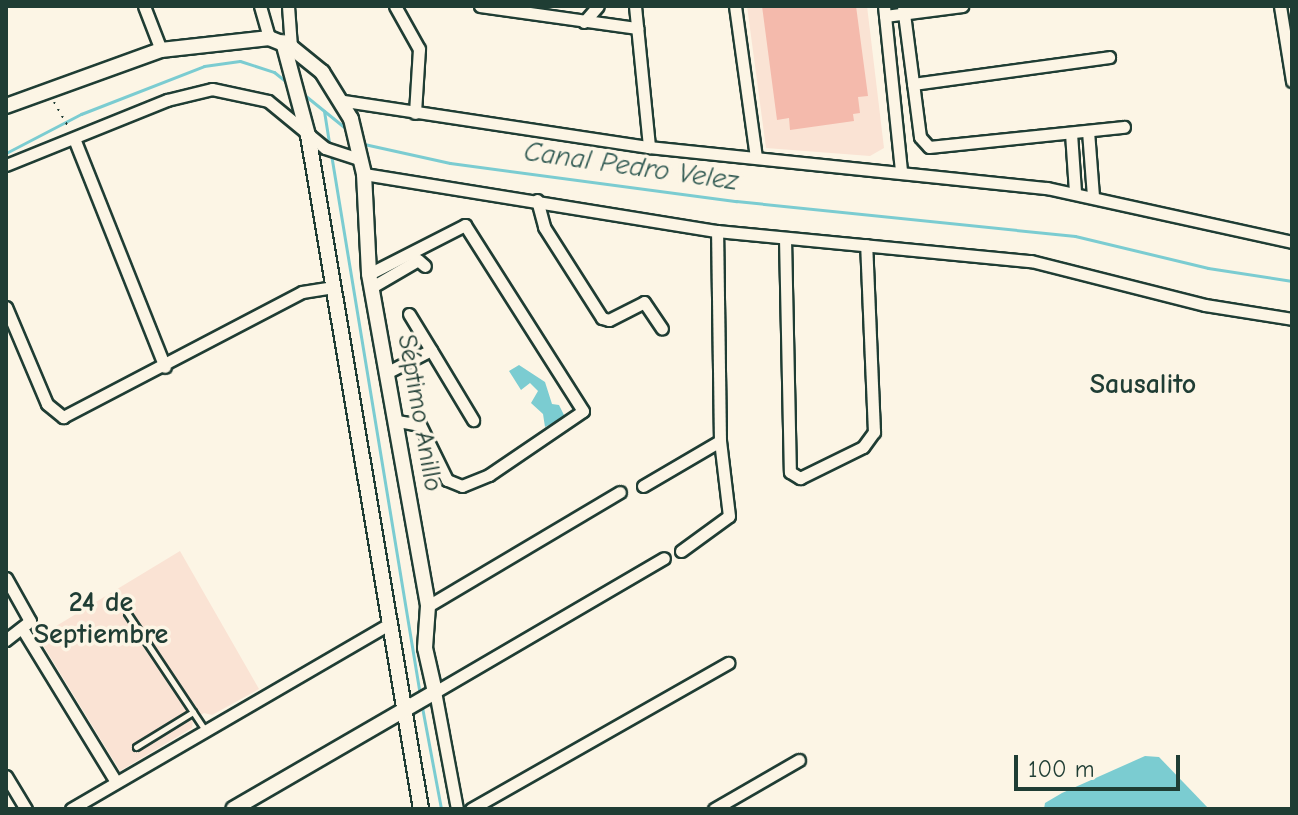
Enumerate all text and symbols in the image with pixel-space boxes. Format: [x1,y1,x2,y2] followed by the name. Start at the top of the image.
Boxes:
[522,134,740,198] water label: Canal Pedro Velez
[390,332,448,494] street label: Séptimo Anillo
[1090,367,1196,401] district label: Sausalito
[34,585,168,651] district label: 24 de Septiembre
[1018,739,1184,789] scale bar
[1028,755,1095,783] text: 100 m

